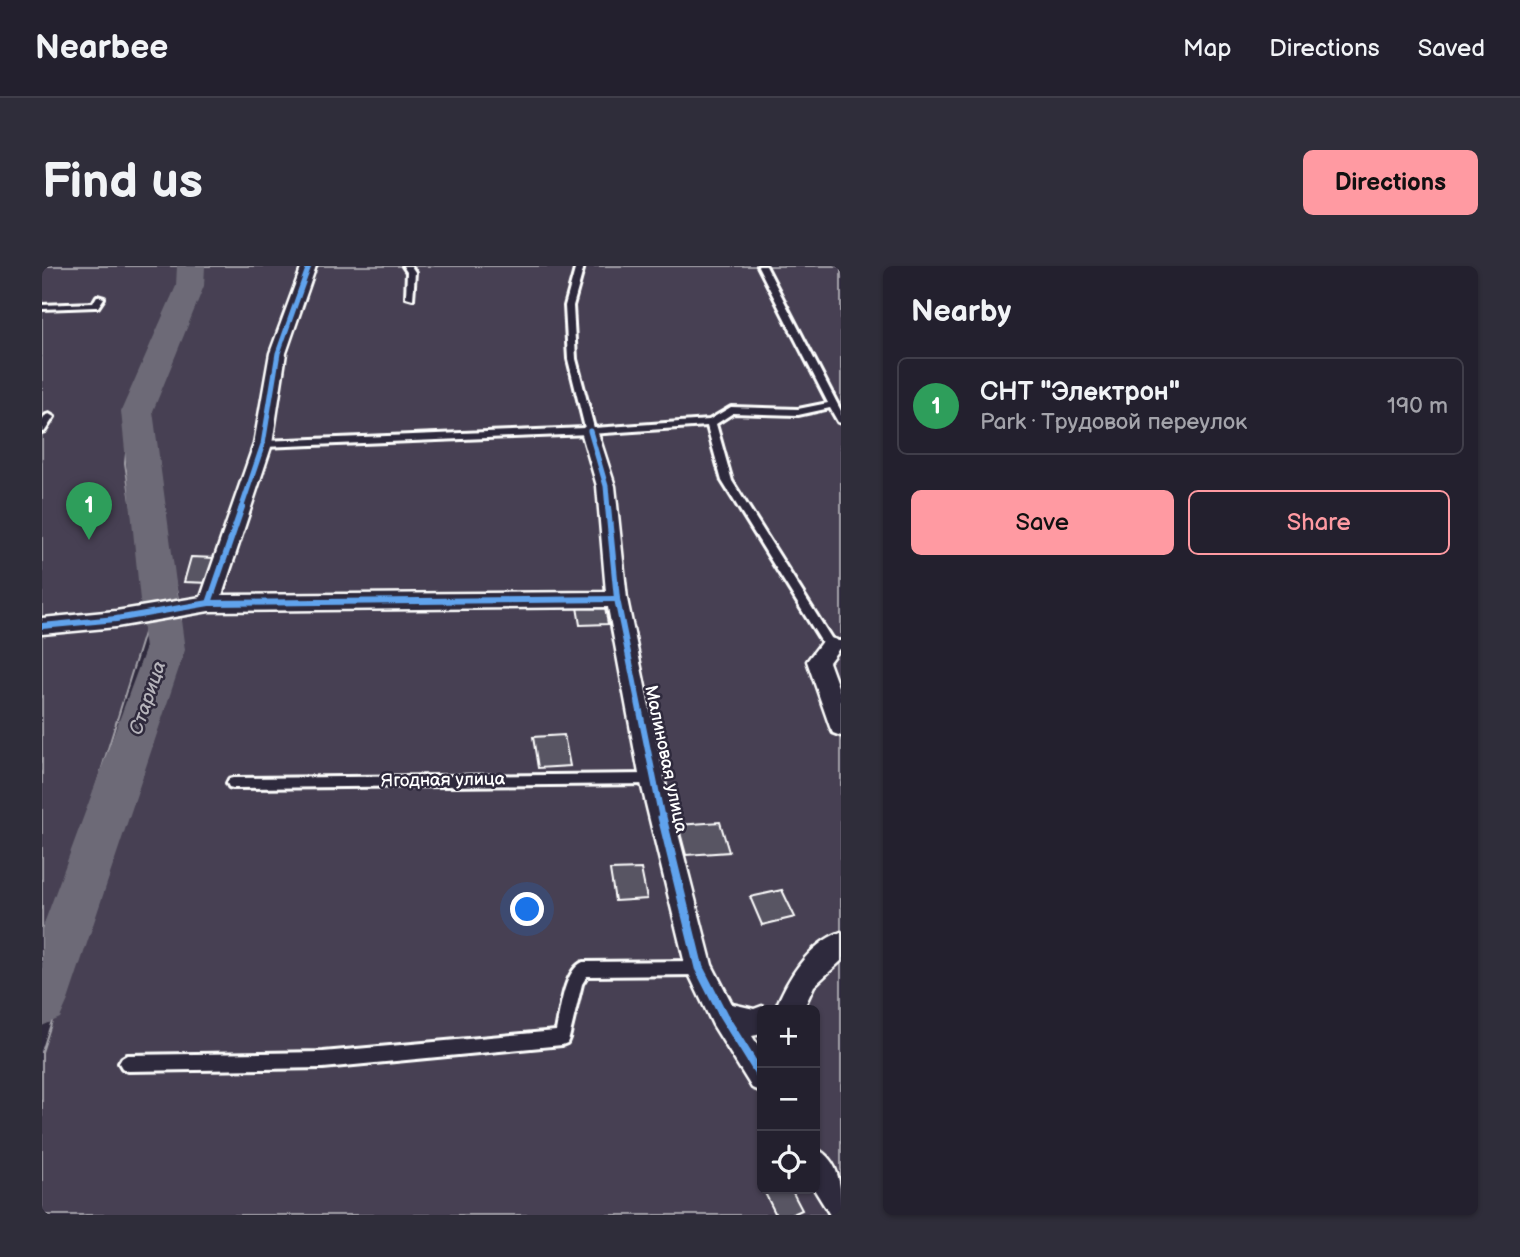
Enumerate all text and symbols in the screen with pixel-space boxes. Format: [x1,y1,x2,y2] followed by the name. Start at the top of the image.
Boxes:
[35,28,168,68] text: Nearbee
[1183,34,1231,63] text: Map
[1269,34,1380,63] text: Directions
[1418,34,1485,63] text: Saved
[1303,150,1478,215] button: Directions
[42,153,203,212] text: Find us
[911,294,1011,330] text: Nearby
[980,377,1180,408] text: СНТ "Электрон"
[931,392,941,420] text: 1
[1387,392,1448,420] text: 190 m
[980,408,1247,436] text: Park · Трудовой переулок
[66,482,112,540] pin: 1
[911,490,1174,555] button: Save
[1188,490,1450,555] button: Share
[125,658,171,738] water label: Старица
[640,683,692,835] street label: Малиновая улица
[381,768,506,792] street label: Ягодная улица
[510,892,544,926] your location
[757,1005,820,1194] map controls
[757,1005,820,1068] button: +
[757,1068,820,1131] button: −
[757,1131,820,1194] button: locate

